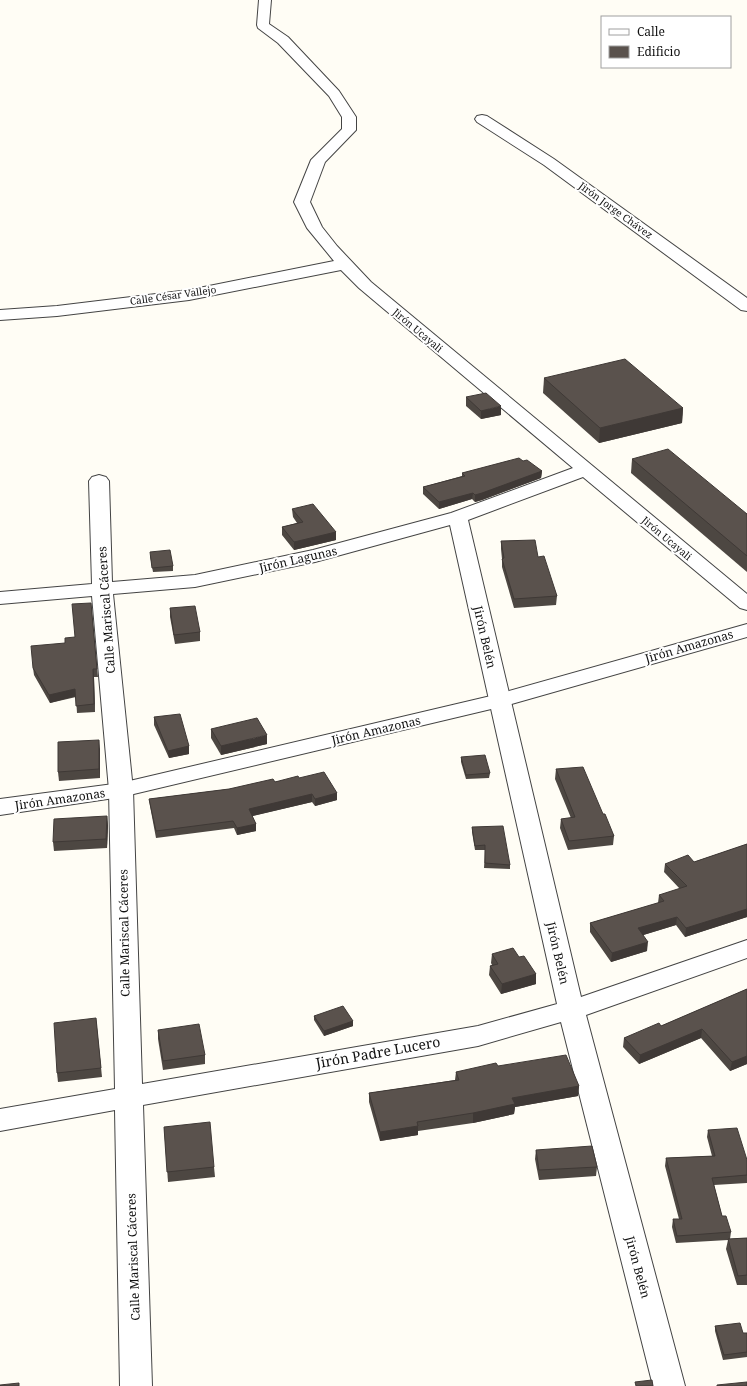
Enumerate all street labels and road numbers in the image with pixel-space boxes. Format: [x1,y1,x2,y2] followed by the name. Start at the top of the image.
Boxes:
[575,178,656,242] street label: Jirón Jorge Chávez
[129,282,217,308] street label: Calle César Vallejo
[389,304,447,356] street label: Jirón Ucayali
[638,512,696,564] street label: Jirón Ucayali
[256,542,339,576] street label: Jirón Lagunas
[93,546,119,674] street label: Calle Mariscal Cáceres
[469,603,501,670] street label: Jirón Belén
[642,625,735,667] street label: Jirón Amazonas
[329,711,422,749] street label: Jirón Amazonas
[13,784,106,814] street label: Jirón Amazonas
[114,869,134,997] street label: Calle Mariscal Cáceres
[542,919,574,986] street label: Jirón Belén
[313,1032,442,1072] street label: Jirón Padre Lucero
[122,1193,144,1321] street label: Calle Mariscal Cáceres
[621,1233,655,1300] street label: Jirón Belén

